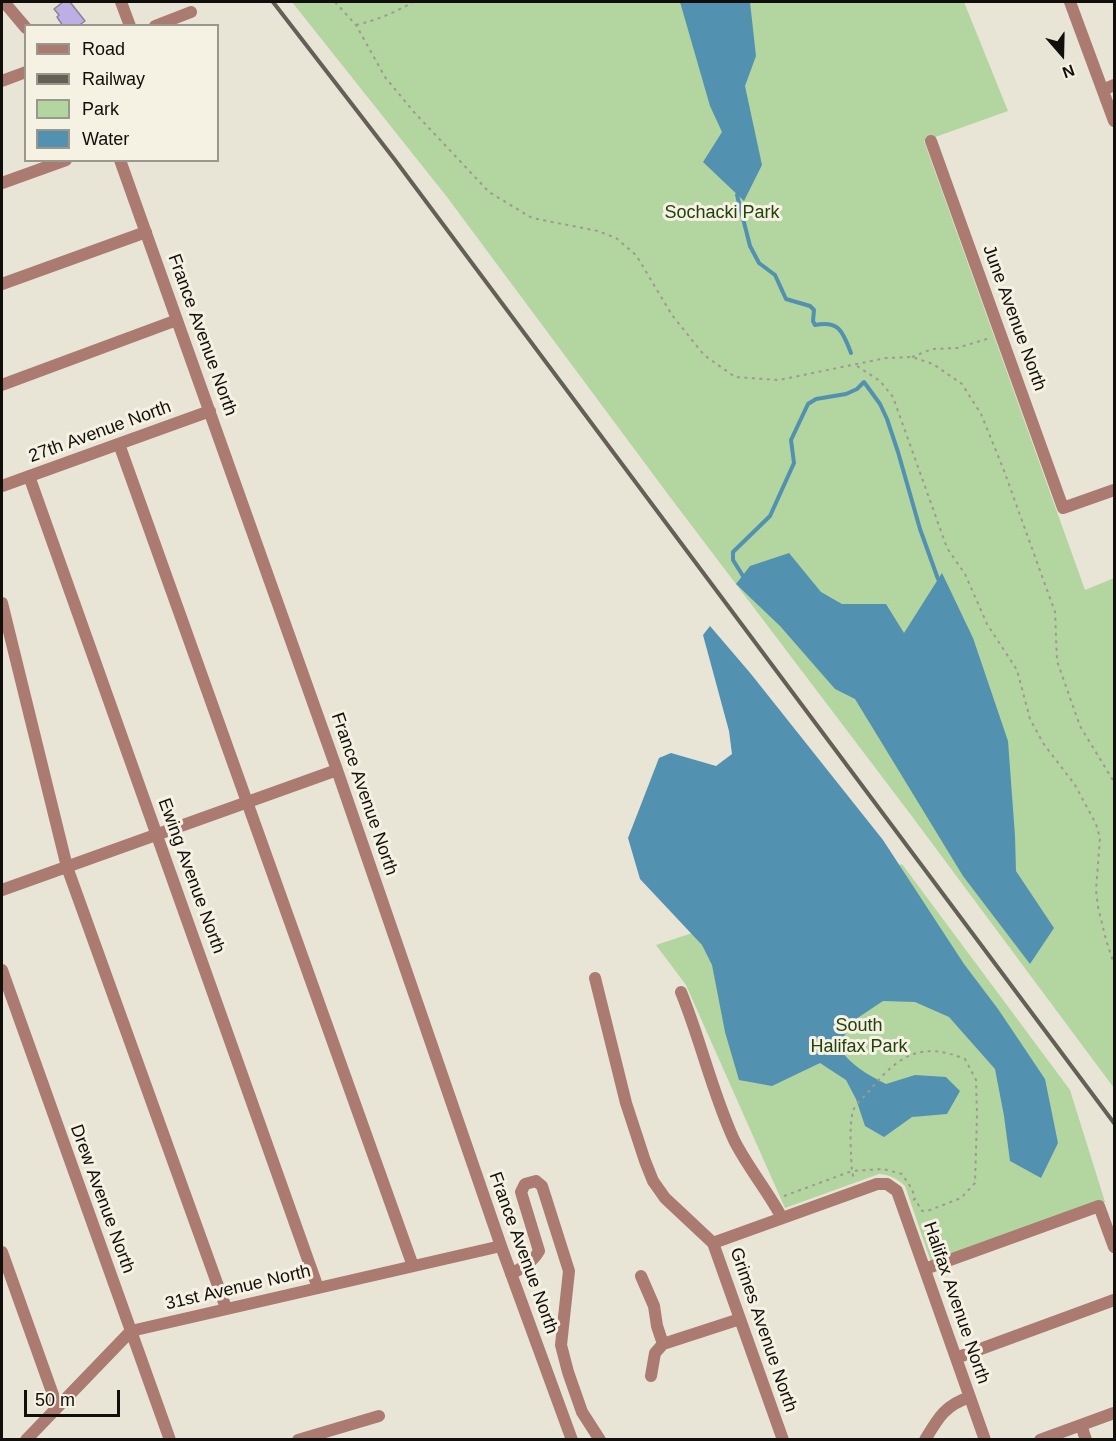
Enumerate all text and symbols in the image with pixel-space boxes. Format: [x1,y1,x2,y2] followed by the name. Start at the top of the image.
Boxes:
[24,24,219,162] legend
[1032,24,1092,84] north arrow
[82,39,125,59] text: Road
[1060,61,1077,81] text: N
[82,69,145,89] text: Railway
[82,99,119,119] text: Park
[82,129,129,149] text: Water
[664,202,780,224] park label: Sochacki Park
[978,242,1050,394] street label: June Avenue North
[163,251,241,419] street label: France Avenue North
[26,396,174,468] street label: 27th Avenue North
[326,710,402,878] street label: France Avenue North
[153,795,229,957] street label: Ewing Avenue North
[810,1015,908,1058] park label: South Halifax Park
[65,1122,139,1276] street label: Drew Avenue North
[484,1169,562,1337] street label: France Avenue North
[918,1219,994,1387] street label: Halifax Avenue North
[725,1245,801,1415] street label: Grimes Avenue North
[163,1261,313,1315] street label: 31st Avenue North
[27,1378,123,1416] scale bar
[35,1390,75,1410] text: 50 m

